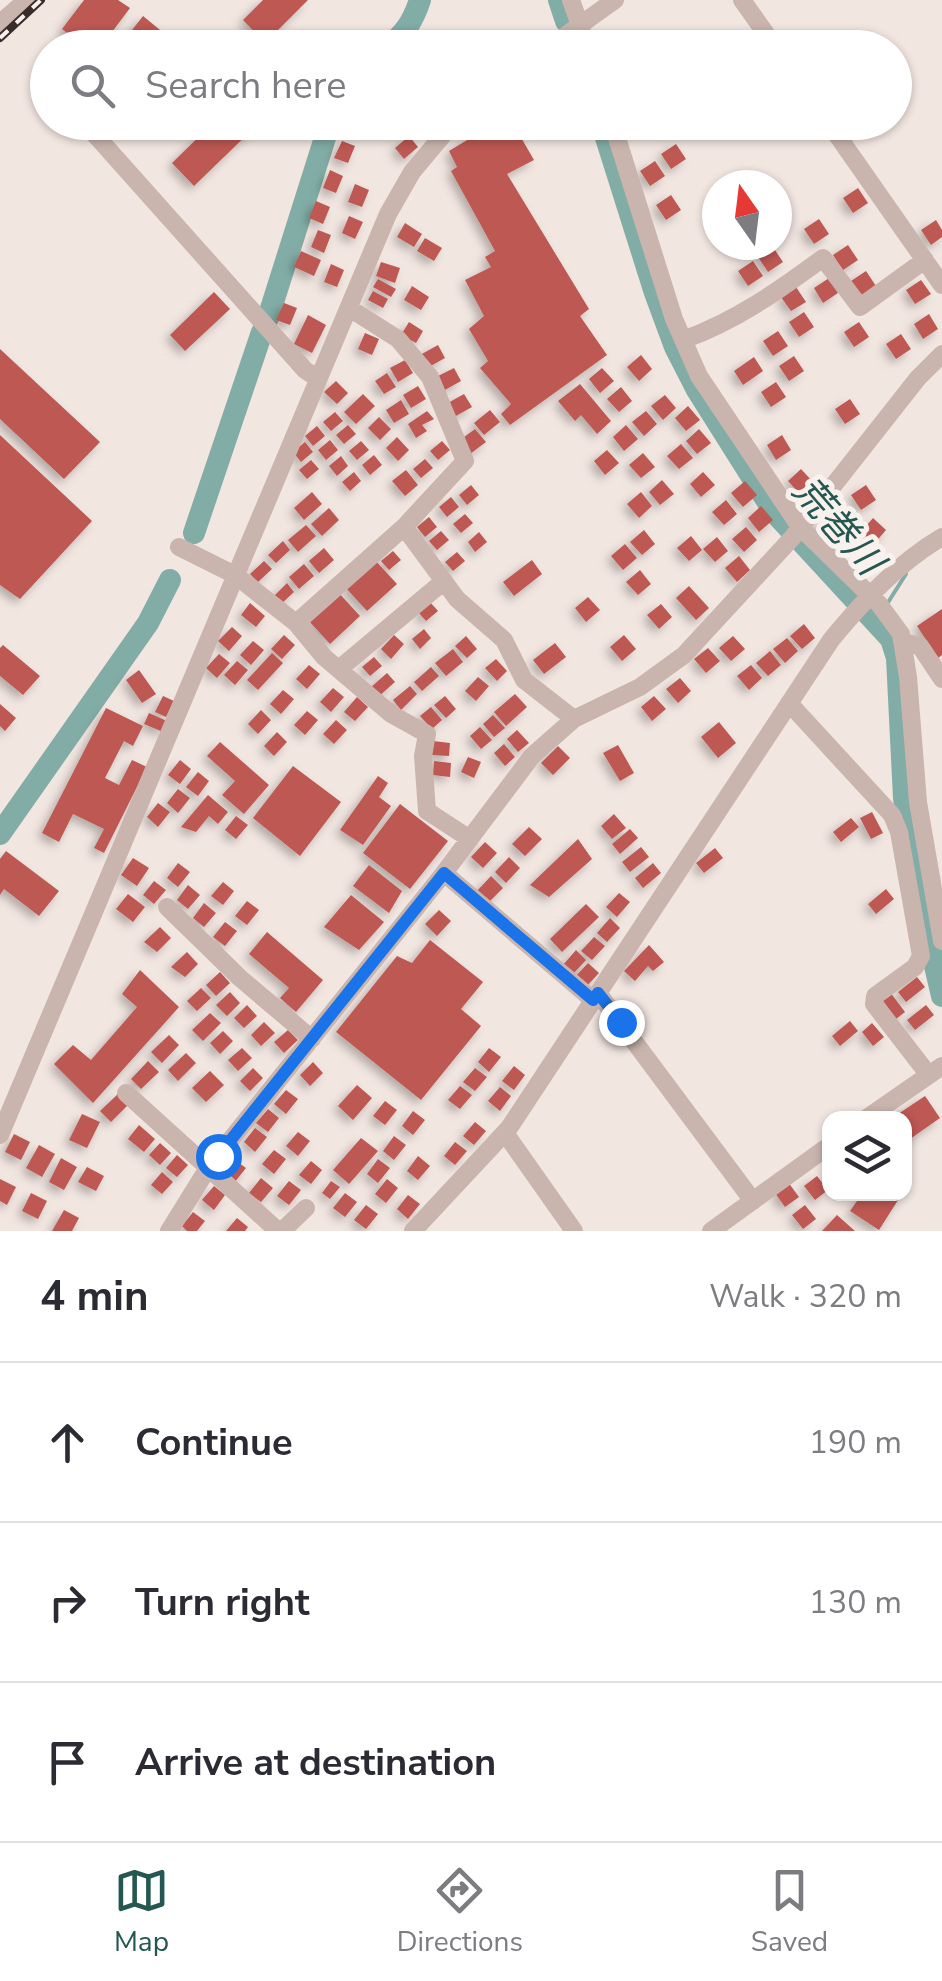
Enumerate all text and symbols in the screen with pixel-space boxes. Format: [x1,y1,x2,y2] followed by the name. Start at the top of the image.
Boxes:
[30,30,912,140] search box
[65,58,120,113] icon: search
[145,60,346,111] text: Search here
[702,170,792,260] north arrow
[781,466,897,589] water label: 荒巻川
[599,1000,645,1046] route end
[822,1111,912,1201] map controls
[822,1111,912,1201] button: layers
[196,1134,242,1180] route start
[40,1268,149,1325] text: 4 min
[709,1275,902,1318] text: Walk · 320 m
[40,1415,95,1470] icon: ahead
[135,1417,293,1468] text: Continue
[809,1421,902,1464] text: 190 m
[40,1575,95,1630] icon: right
[135,1577,310,1628] text: Turn right
[809,1581,902,1624] text: 130 m
[40,1735,95,1790] icon: arrive
[135,1737,496,1788] text: Arrive at destination
[114,1863,169,1961] tab: Map
[397,1863,523,1961] tab: Directions
[751,1863,828,1961] tab: Saved

